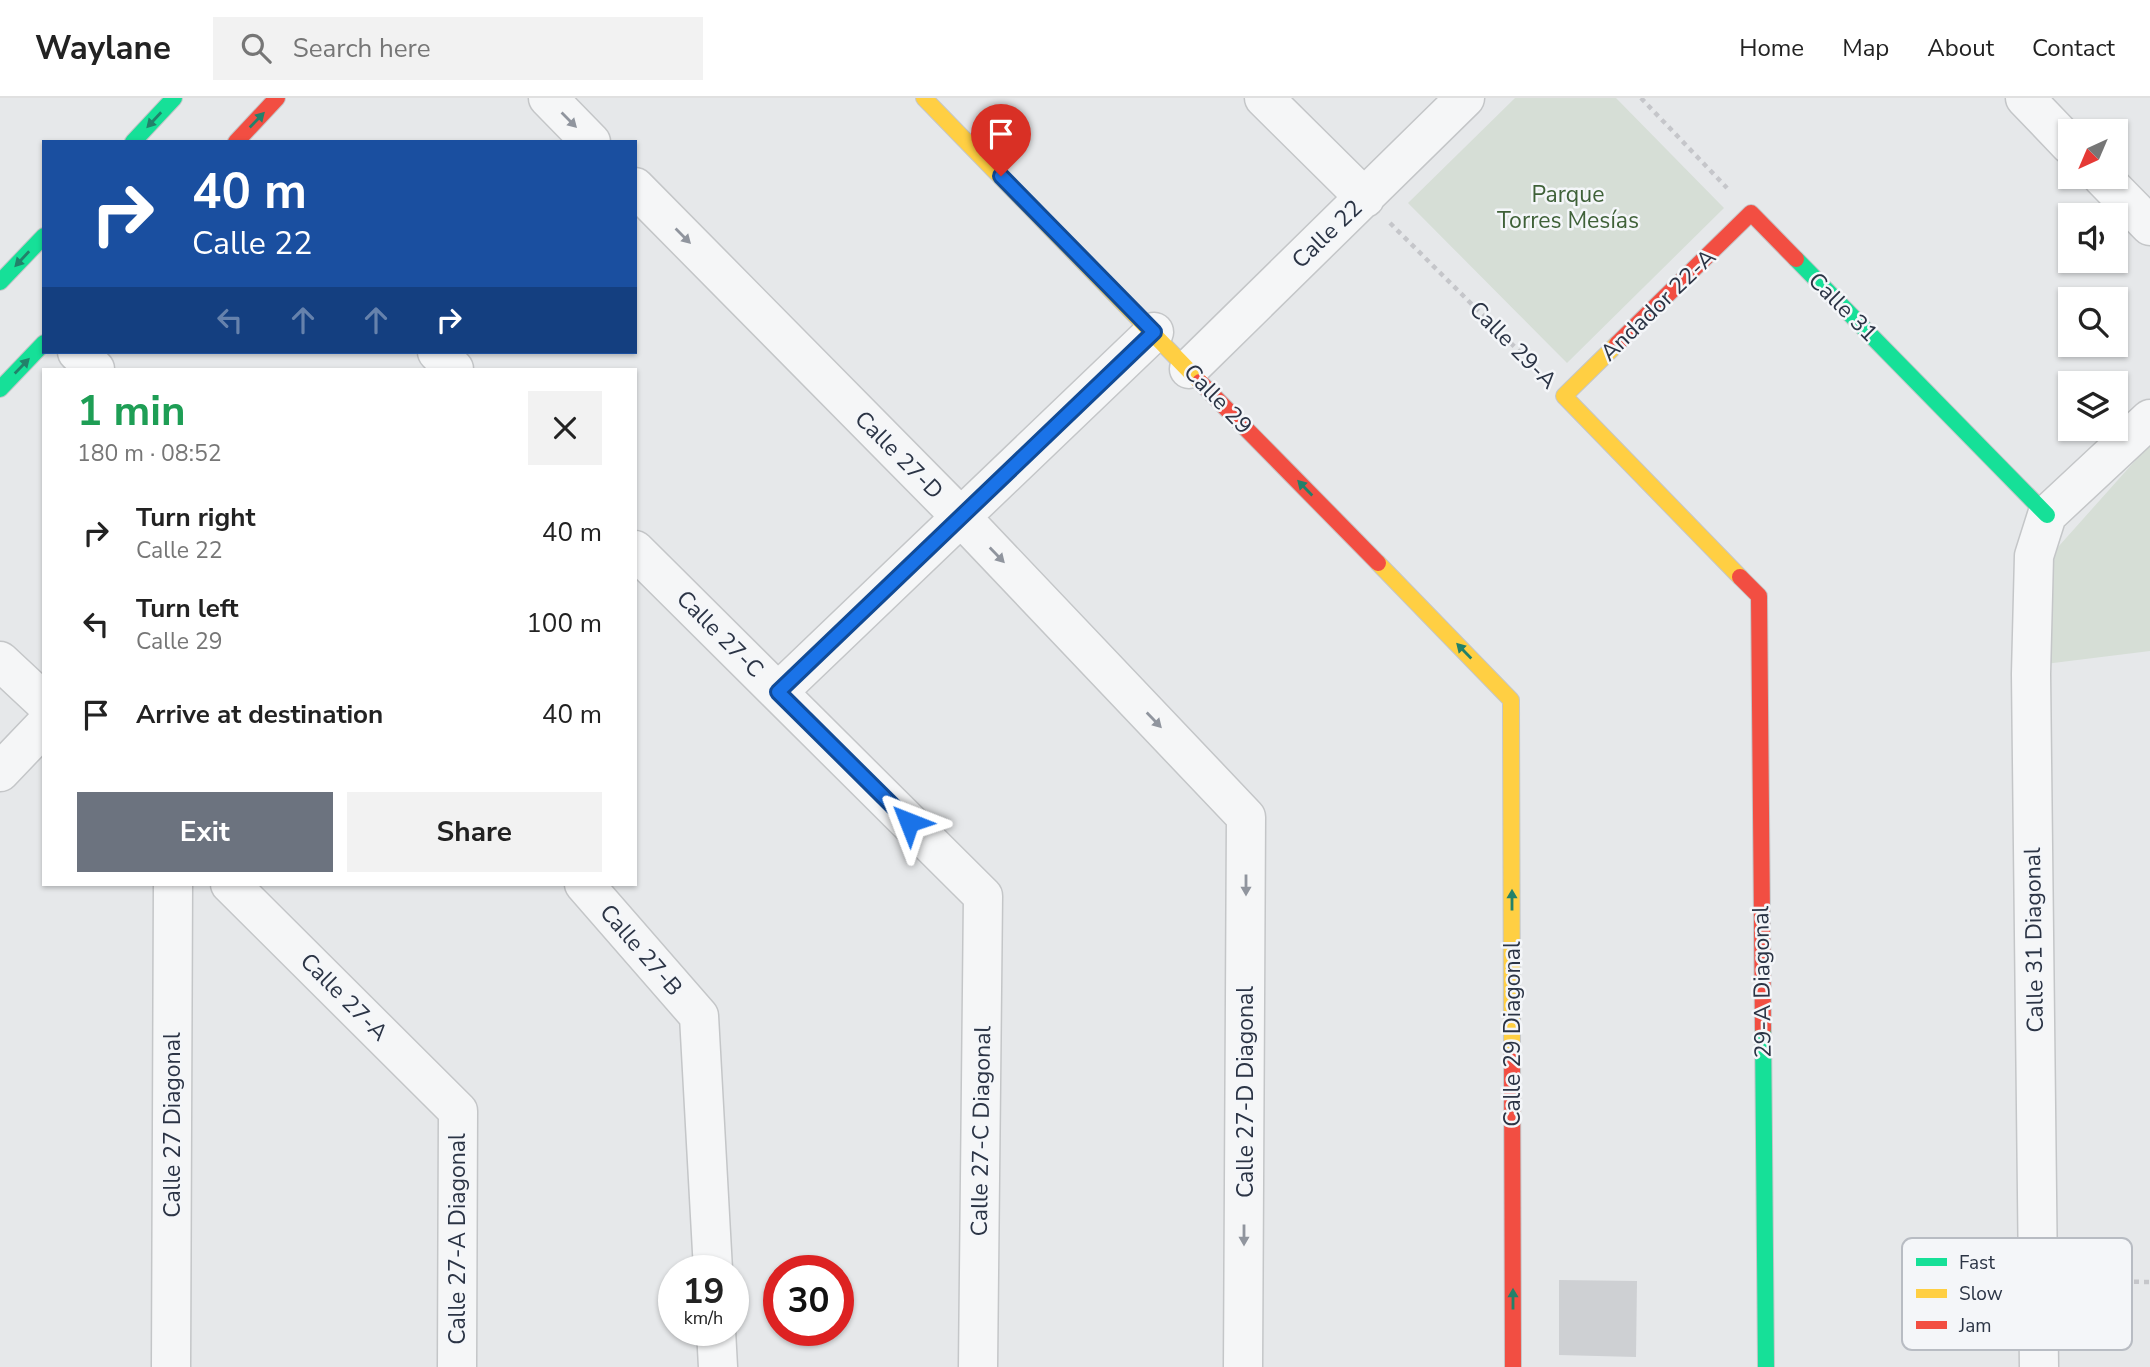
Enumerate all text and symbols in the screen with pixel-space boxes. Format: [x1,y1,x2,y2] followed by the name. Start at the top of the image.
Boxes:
[213,17,703,80] search box
[35,26,171,71] text: Waylane
[237,29,275,67] icon: search
[293,31,431,66] text: Search here
[1739,32,1804,64] text: Home
[1842,32,1889,64] text: Map
[1927,32,1994,64] text: About
[2032,32,2115,64] text: Contact
[971,104,1031,176] pin
[146,111,162,128] one-way arrow
[561,111,577,128] one-way arrow
[248,112,264,129] one-way arrow
[982,115,1020,153] icon: arrive
[2058,119,2128,189] north arrow
[2058,119,2128,441] map controls
[192,158,307,225] text: 40 m
[77,168,168,259] icon: right
[1497,179,1639,236] park label: Parque Torres Mesías
[1285,193,1369,275] street label: Calle 22
[2058,203,2128,273] button: sound
[192,222,312,265] text: Calle 22
[675,227,692,244] one-way arrow
[1593,242,1723,368] street label: Andador 22-A
[14,250,30,267] one-way arrow
[1801,265,1885,349] street label: Calle 31
[2058,287,2128,357] button: search
[1462,294,1564,396] street label: Calle 29-A
[211,301,249,339] icon: left
[284,301,322,339] icon: ahead
[357,301,395,339] icon: ahead
[430,301,468,339] icon: right
[1177,357,1259,441] street label: Calle 29
[13,358,29,375] one-way arrow
[2058,371,2128,441] button: layers
[77,383,186,440] text: 1 min
[528,391,602,465] button: close
[848,404,950,506] street label: Calle 27-D
[77,438,222,469] text: 180 m · 08:52
[1297,480,1313,496] one-way arrow
[136,500,255,535] text: Turn right
[77,514,115,552] icon: right
[542,515,602,550] text: 40 m
[136,535,223,566] text: Calle 22
[989,546,1005,563] one-way arrow
[670,584,770,684] street label: Calle 27-C
[136,591,239,626] text: Turn left
[77,605,115,643] icon: left
[526,606,602,641] text: 100 m
[136,626,223,657] text: Calle 29
[1456,643,1472,660] one-way arrow
[77,696,115,734] icon: arrive
[136,697,383,732] text: Arrive at destination
[542,697,602,732] text: 40 m
[1146,711,1162,729] one-way arrow
[872,785,946,859] position arrow
[77,792,333,872] button: Exit
[347,792,602,872] button: Share
[2017,847,2051,1033] street label: Calle 31 Diagonal
[1240,875,1252,897] one-way arrow
[1506,889,1518,911] one-way arrow
[593,898,689,1002] street label: Calle 27-B
[1745,905,1779,1059] street label: 29-A Diagonal
[1497,941,1528,1127] street label: Calle 29 Diagonal
[293,946,395,1048] street label: Calle 27-A
[1230,986,1261,1198] street label: Calle 27-D Diagonal
[964,1025,998,1237] street label: Calle 27-C Diagonal
[157,1032,188,1218] street label: Calle 27 Diagonal
[442,1133,473,1345] street label: Calle 27-A Diagonal
[1238,1225,1250,1247] one-way arrow
[1902,1238,2132,1350] legend
[1959,1250,1995,1276] text: Fast
[763,1255,854,1346] speed limit sign: 30
[682,1268,725,1315] text: 19
[1959,1281,2003,1307] text: Slow
[1507,1288,1518,1310] one-way arrow
[684,1306,723,1330] text: km/h
[1958,1313,1992,1339] text: Jam

